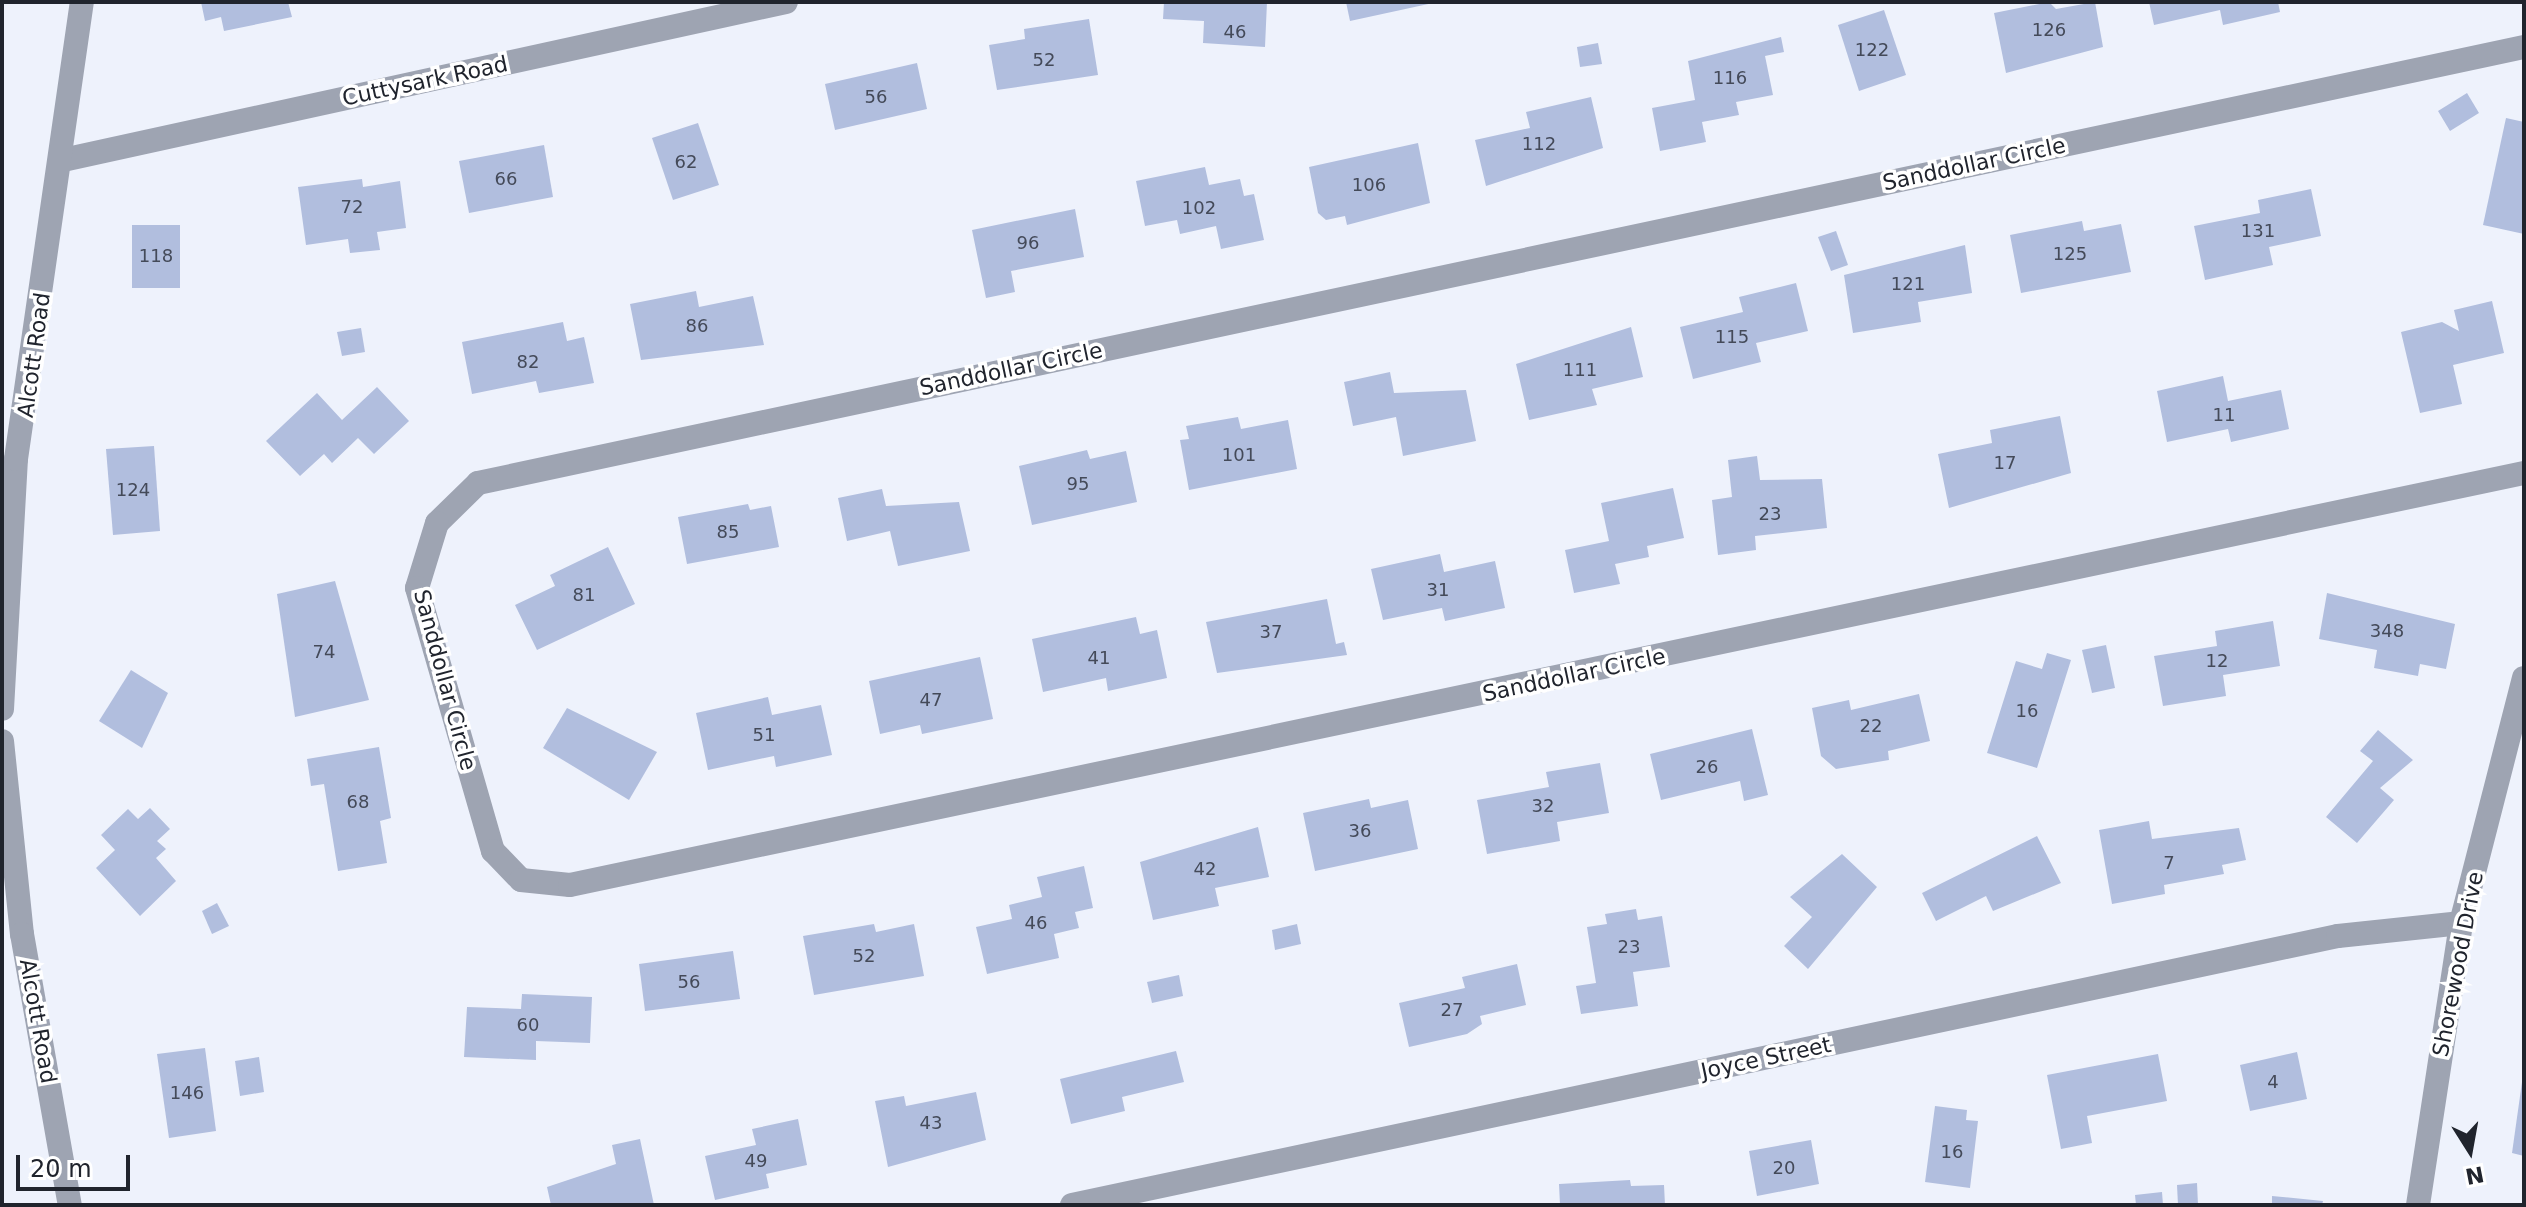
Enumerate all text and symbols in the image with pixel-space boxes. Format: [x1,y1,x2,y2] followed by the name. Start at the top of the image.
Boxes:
[2032,19,2066,41] house number: 126
[1224,21,1246,43] house number: 46
[1855,39,1889,61] house number: 122
[1033,49,1055,71] house number: 52
[340,51,510,111] street label: Cuttysark Road
[1713,67,1747,89] house number: 116
[865,86,887,108] house number: 56
[1880,132,2068,196] street label: Sanddollar Circle
[1522,133,1556,155] house number: 112
[675,151,697,173] house number: 62
[495,168,517,190] house number: 66
[1352,174,1386,196] house number: 106
[341,196,363,218] house number: 72
[1182,197,1216,219] house number: 102
[2241,220,2275,242] house number: 131
[1017,232,1039,254] house number: 96
[2053,243,2087,265] house number: 125
[139,245,173,267] house number: 118
[1891,273,1925,295] house number: 121
[12,291,56,419] street label: Alcott Road
[686,315,708,337] house number: 86
[1715,326,1749,348] house number: 115
[917,337,1105,401] street label: Sanddollar Circle
[517,351,539,373] house number: 82
[1563,359,1597,381] house number: 111
[2213,404,2235,426] house number: 11
[1222,444,1256,466] house number: 101
[1994,452,2016,474] house number: 17
[1067,473,1089,495] house number: 95
[116,479,150,501] house number: 124
[1759,503,1781,525] house number: 23
[717,521,739,543] house number: 85
[1427,579,1449,601] house number: 31
[573,584,595,606] house number: 81
[408,587,482,773] street label: Sanddollar Circle
[2370,620,2404,642] house number: 348
[1260,621,1282,643] house number: 37
[313,641,335,663] house number: 74
[1480,643,1668,707] street label: Sanddollar Circle
[1088,647,1110,669] house number: 41
[2206,650,2228,672] house number: 12
[920,689,942,711] house number: 47
[2016,700,2038,722] house number: 16
[1860,715,1882,737] house number: 22
[753,724,775,746] house number: 51
[1696,756,1718,778] house number: 26
[347,791,369,813] house number: 68
[1532,795,1554,817] house number: 32
[1349,820,1371,842] house number: 36
[2163,852,2175,874] house number: 7
[1194,858,1216,880] house number: 42
[2427,869,2489,1059] street label: Shorewood Drive
[1025,912,1047,934] house number: 46
[1618,936,1640,958] house number: 23
[853,945,875,967] house number: 52
[14,957,62,1085] street label: Alcott Road
[678,971,700,993] house number: 56
[1441,999,1463,1021] house number: 27
[517,1014,539,1036] house number: 60
[1698,1031,1834,1085] street label: Joyce Street
[2267,1071,2279,1093] house number: 4
[170,1082,204,1104] house number: 146
[2430,1111,2510,1191] north arrow
[920,1112,942,1134] house number: 43
[20,1139,134,1189] scale bar
[1941,1141,1963,1163] house number: 16
[745,1150,767,1172] house number: 49
[30,1155,92,1183] text: 20 m
[1773,1157,1795,1179] house number: 20
[2463,1161,2486,1189] text: N

